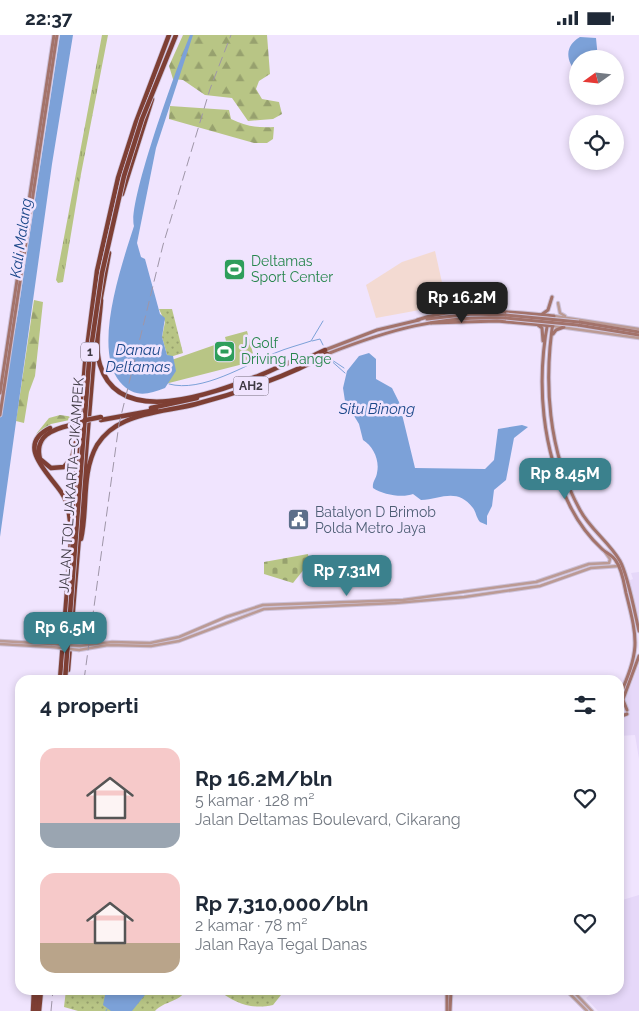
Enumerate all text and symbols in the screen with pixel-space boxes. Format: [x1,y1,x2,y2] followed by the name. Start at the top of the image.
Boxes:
[25,7,72,29] text: 22:37
[569,50,624,105] north arrow
[569,50,624,170] map controls
[569,115,624,170] button: locate
[7,197,36,279] water label: Kali Malang
[251,253,333,285] place label: Deltamas Sport Center
[223,257,247,281] sports icon: Deltamas Sport Center
[410,281,514,324] pin: Rp 16.2M
[428,288,496,307] text: Rp 16.2M
[241,335,332,367] place label: J Golf Driving Range
[213,339,237,363] sports icon: J Golf Driving Range
[105,341,171,376] water label: Danau Deltamas
[81,343,99,361] road number: 1
[55,377,87,593] street label: JALAN TOL JAKARTA–CIKAMPEK
[234,377,268,396] road number: AH2
[338,400,415,418] water label: Situ Binong
[513,457,617,500] pin: Rp 8.45M
[530,464,600,483] text: Rp 8.45M
[315,504,436,536] place label: Batalyon D Brimob Polda Metro Jaya
[287,508,311,532] public building icon: Batalyon D Brimob Polda Metro Jaya
[295,555,399,597] pin: Rp 7.31M
[314,561,380,580] text: Rp 7.31M
[19,611,111,654] pin: Rp 6.5M
[35,618,95,637] text: Rp 6.5M
[571,691,599,719] icon: filters
[40,693,139,718] text: 4 properti
[195,766,332,791] text: Rp 16.2M/bln
[80,768,140,828] icon: home
[571,784,599,812] icon: heart
[195,791,314,810] text: 5 kamar · 128 m²
[195,810,461,829] text: Jalan Deltamas Boulevard, Cikarang
[195,891,368,916] text: Rp 7,310,000/bln
[80,893,140,953] icon: home
[571,909,599,937] icon: heart
[195,916,307,935] text: 2 kamar · 78 m²
[195,935,367,954] text: Jalan Raya Tegal Danas

